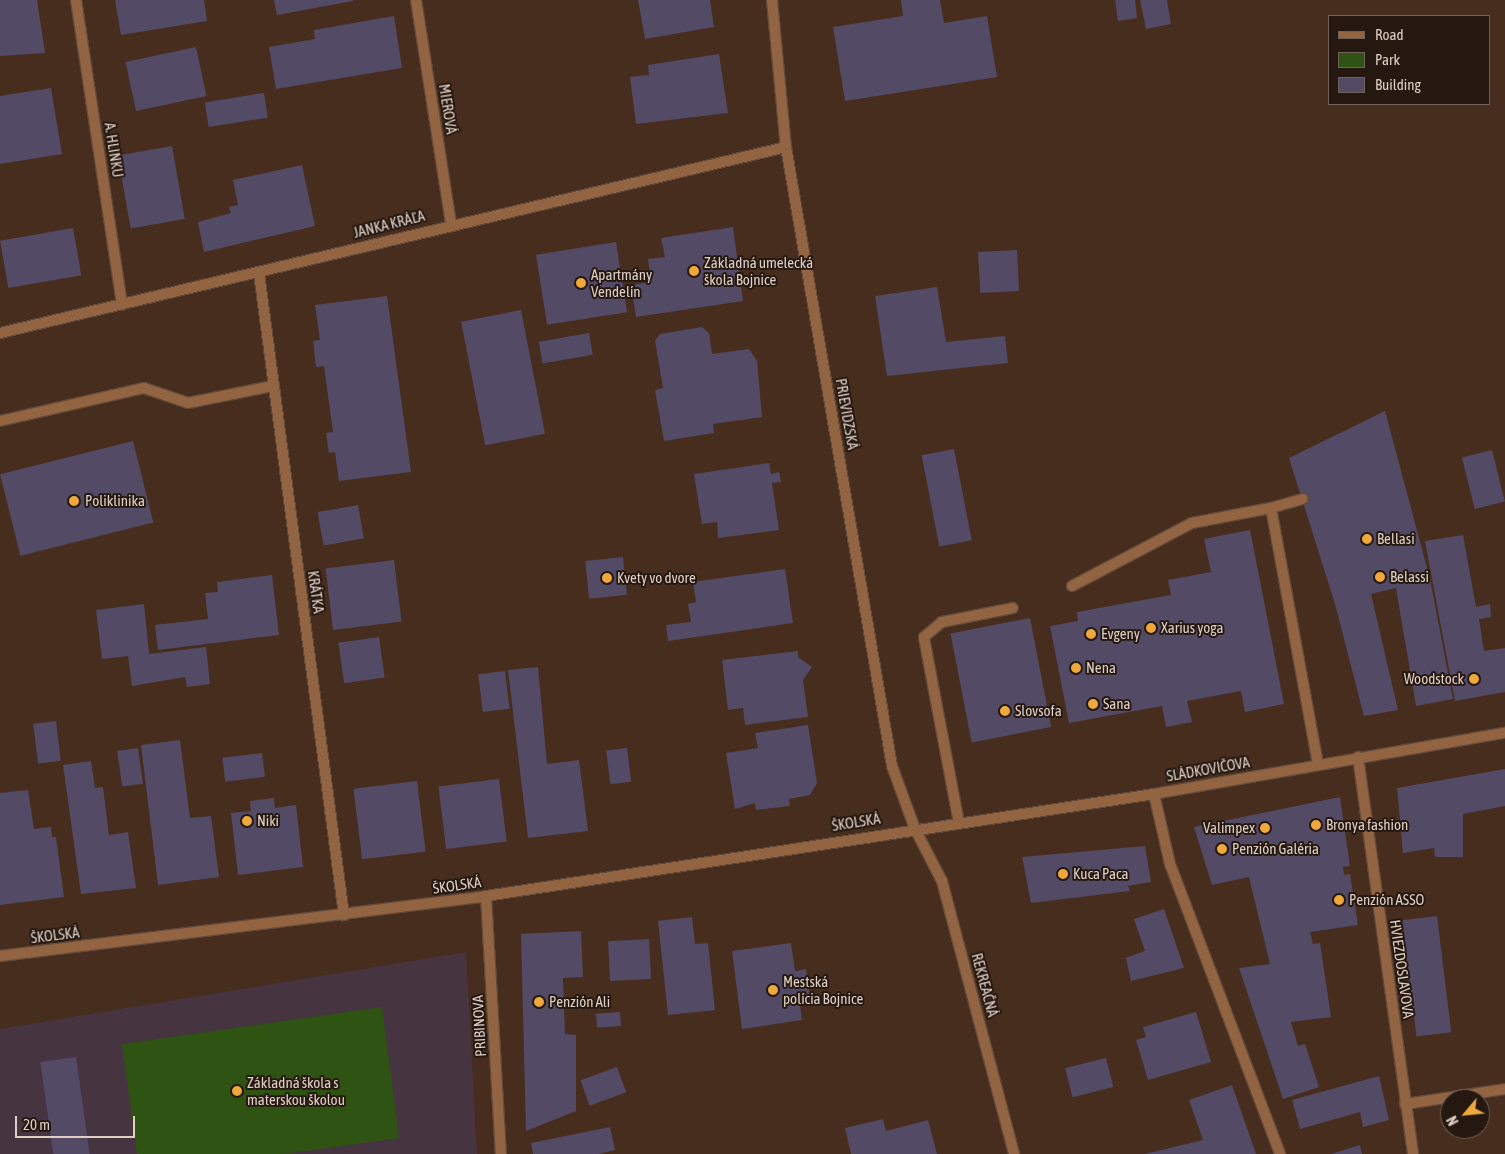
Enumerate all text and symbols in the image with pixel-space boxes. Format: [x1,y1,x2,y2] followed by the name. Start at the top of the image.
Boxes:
[1328,15,1490,105] legend
[1375,26,1404,43] text: Road
[1375,51,1400,68] text: Park
[1375,76,1421,93] text: Building
[435,83,461,135] street label: MIEROVÁ
[101,121,127,179] street label: A. HLINKU
[351,206,427,242] street label: JANKA KRÁĽA
[704,253,813,288] place label: Základná umelecká škola Bojnice
[591,265,652,300] place label: Apartmány Vendelín
[688,265,700,277] marker: Základná umelecká škola Bojnice
[575,277,587,289] marker: Apartmány Vendelín
[832,377,862,451] street label: PRIEVIDZSKÁ
[85,492,145,510] place label: Poliklinika
[67,494,81,508] marker: Poliklinika
[1377,530,1415,548] place label: Bellasi
[1361,533,1373,545] marker: Bellasi
[1390,568,1429,586] place label: Belassi
[617,569,696,587] place label: Kvety vo dvore
[304,570,328,614] street label: KRÁTKA
[1374,571,1386,583] marker: Belassi
[601,572,613,584] marker: Kvety vo dvore
[1161,619,1223,637] place label: Xarius yoga
[1145,622,1157,634] marker: Xarius yoga
[1101,625,1140,643] place label: Evgeny
[1085,628,1097,640] marker: Evgeny
[1086,659,1116,677] place label: Nena
[1070,662,1082,674] marker: Nena
[1404,670,1464,688] place label: Woodstock
[1468,673,1480,685] marker: Woodstock
[1103,695,1131,713] place label: Sana
[1087,698,1099,710] marker: Sana
[1015,702,1062,720] place label: Slovsofa
[999,705,1011,717] marker: Slovsofa
[1165,753,1251,785] street label: SLÁDKOVIČOVA
[831,809,881,835] street label: ŠKOLSKÁ
[257,812,279,830] place label: Niki
[241,815,253,827] marker: Niki
[1326,816,1408,834] place label: Bronya fashion
[1203,819,1255,837] place label: Valimpex
[1310,819,1322,831] marker: Bronya fashion
[1259,822,1271,834] marker: Valimpex
[1232,840,1319,858] place label: Penzión Galéria
[1216,843,1228,855] marker: Penzión Galéria
[1073,865,1129,883] place label: Kuca Paca
[1057,868,1069,880] marker: Kuca Paca
[432,873,482,897] street label: ŠKOLSKÁ
[1349,891,1424,909] place label: Penzión ASSO
[1333,894,1345,906] marker: Penzión ASSO
[1386,918,1418,1020] street label: HVIEZDOSLAVOVA
[30,923,80,947] street label: ŠKOLSKÁ
[968,951,1002,1019] street label: REKREAČNÁ
[783,972,863,1007] place label: Mestská polícia Bojnice
[767,984,779,996] marker: Mestská polícia Bojnice
[549,993,610,1011] place label: Penzión Ali
[468,995,490,1057] street label: PRIBINOVA
[533,996,545,1008] marker: Penzión Ali
[247,1073,345,1108] place label: Základná škola s materskou školou
[231,1085,243,1097] marker: Základná škola s materskou školou
[1440,1089,1490,1139] north arrow
[18,1106,138,1138] scale bar
[1444,1113,1462,1128] text: N
[23,1116,50,1133] text: 20 m

